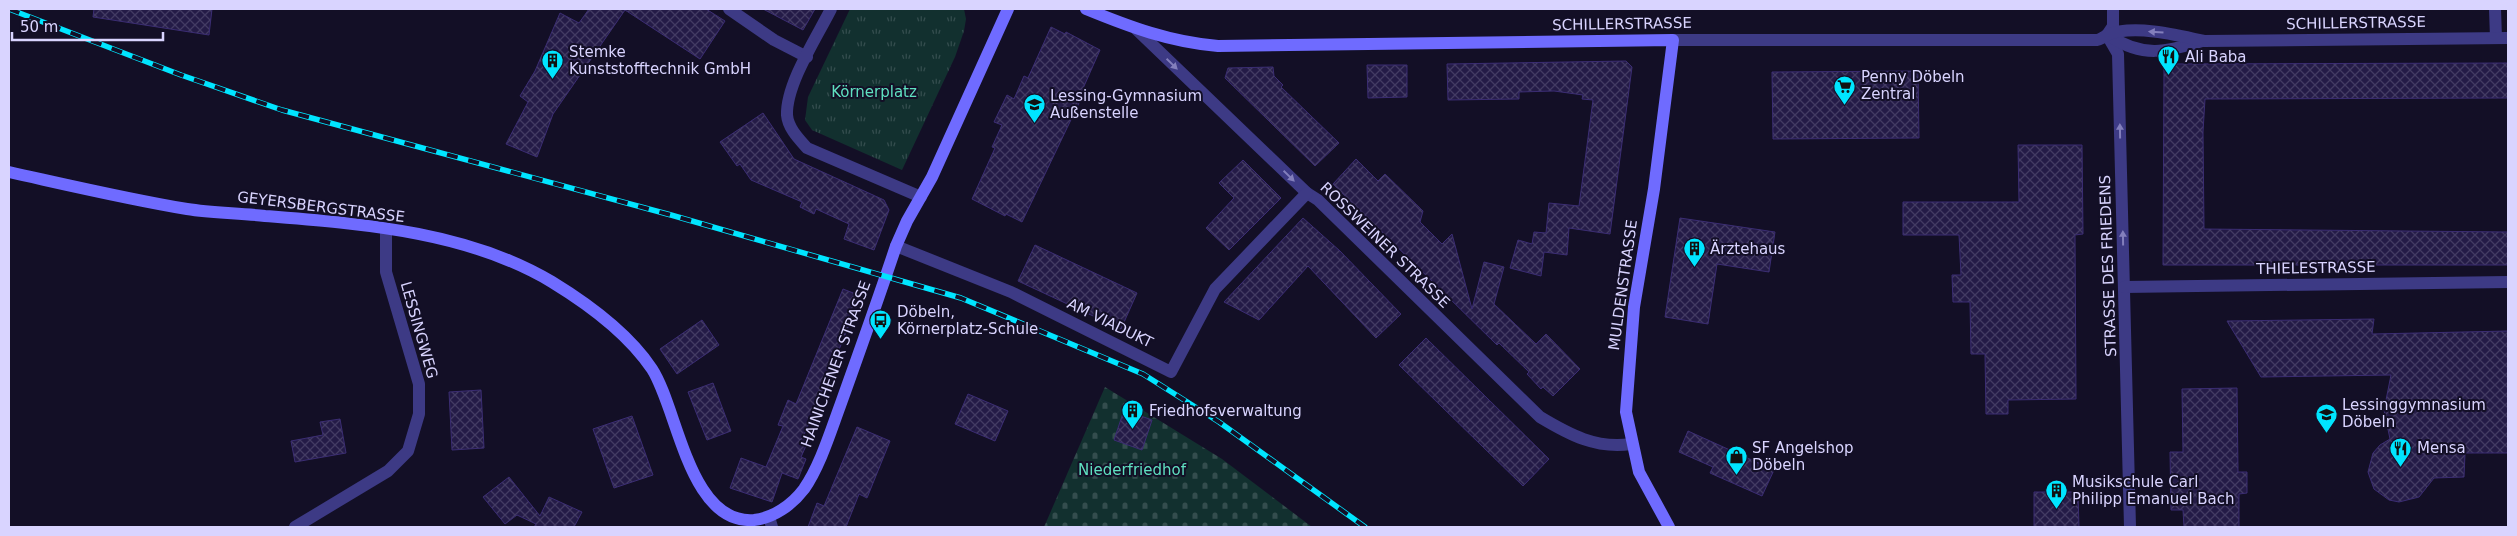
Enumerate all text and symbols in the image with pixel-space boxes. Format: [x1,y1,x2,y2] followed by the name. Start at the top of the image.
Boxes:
[12,10,164,42] scale bar
[2286,13,2426,33] street label: SCHILLERSTRASSE
[1552,14,1692,34] street label: SCHILLERSTRASSE
[20,18,58,36] text: 50 m
[2148,28,2164,36] one-way arrow
[569,43,751,78] place label: Stemke Kunststofftechnik GmbH
[2157,45,2181,76] restaurant icon: Ali Baba
[2185,48,2247,66] place label: Ali Baba
[541,49,565,80] building icon: Stemke Kunststofftechnik GmbH
[1166,58,1178,70] one-way arrow
[1861,68,1965,103] place label: Penny Döbeln Zentral
[1833,74,1857,105] supermarket icon: Penny Döbeln Zentral
[831,83,917,101] park label: Körnerplatz
[1050,87,1202,122] place label: Lessing-Gymnasium Außenstelle
[1022,93,1046,124] school or university icon: Lessing-Gymnasium Außenstelle
[2116,122,2124,138] one-way arrow
[1283,170,1295,182] one-way arrow
[2096,175,2120,357] street label: STRASSE DES FRIEDENS
[1316,178,1454,312] street label: ROSSWEINER STRASSE
[236,188,406,226] street label: GEYERSBERGSTRASSE
[1605,218,1641,352] street label: MULDENSTRASSE
[2119,230,2127,246] one-way arrow
[1682,237,1706,268] building icon: Ärztehaus
[1710,239,1786,258] place label: Ärztehaus
[2255,258,2376,278] street label: THIELESTRASSE
[797,278,875,450] street label: HAINICHENER STRASSE
[397,279,441,381] street label: LESSINGWEG
[1064,294,1157,352] street label: AM VIADUKT
[897,303,1038,338] place label: Döbeln, Körnerplatz-Schule
[869,309,893,340] bus stop icon: Döbeln, Körnerplatz-Schule
[2342,396,2486,431] place label: Lessinggymnasium Döbeln
[1121,399,1145,430] building icon: Friedhofsverwaltung
[1149,402,1302,420] place label: Friedhofsverwaltung
[2314,402,2338,433] school or university icon: Lessinggymnasium Döbeln
[2389,436,2413,467] restaurant icon: Mensa
[1752,439,1854,474] place label: SF Angelshop Döbeln
[2417,439,2466,457] place label: Mensa
[1724,445,1748,476] shop icon: SF Angelshop Döbeln
[1078,461,1187,479] park label: Niederfriedhof
[2072,473,2235,508] place label: Musikschule Carl Philipp Emanuel Bach
[2044,479,2068,510] building icon: Musikschule Carl Philipp Emanuel Bach

